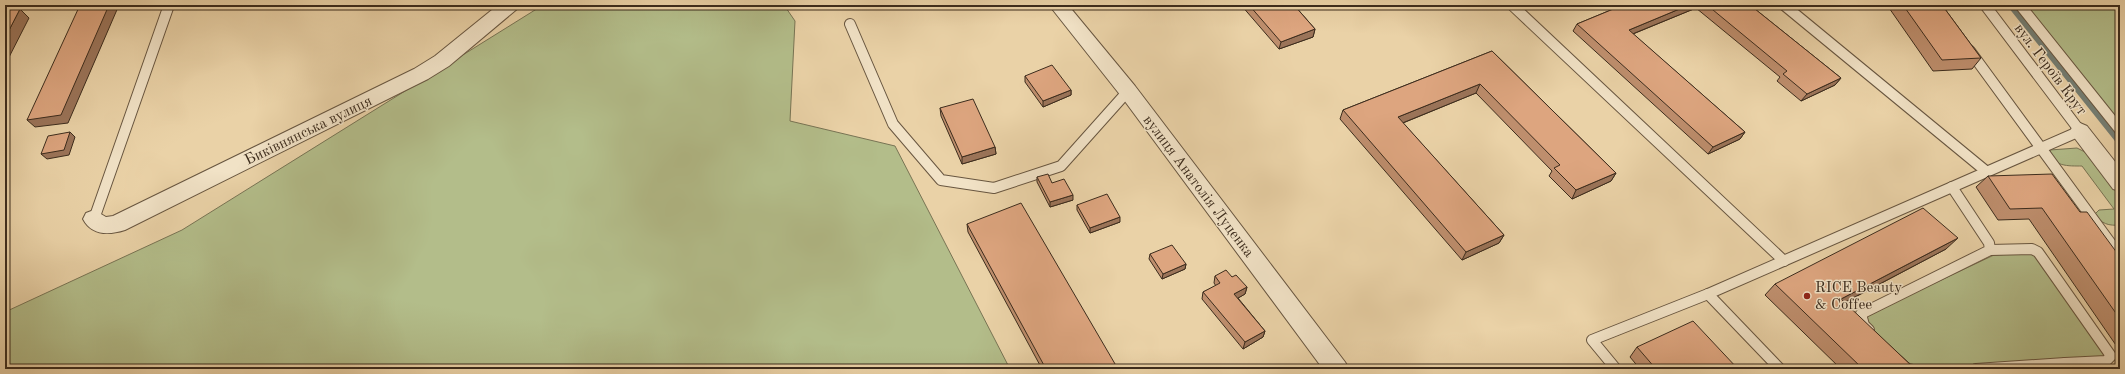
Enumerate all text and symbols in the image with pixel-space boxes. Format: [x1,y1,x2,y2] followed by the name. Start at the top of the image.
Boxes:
[2011,21,2089,118] street label: вул. Героїв Крут
[243,94,375,169] street label: Биківнянська вулиця
[1140,113,1256,261] street label: вулиця Анатолія Луценка
[1815,281,1902,313] place label: RICE Beauty & Coffee
[1802,291,1812,301] marker: RICE Beauty & Coffee

